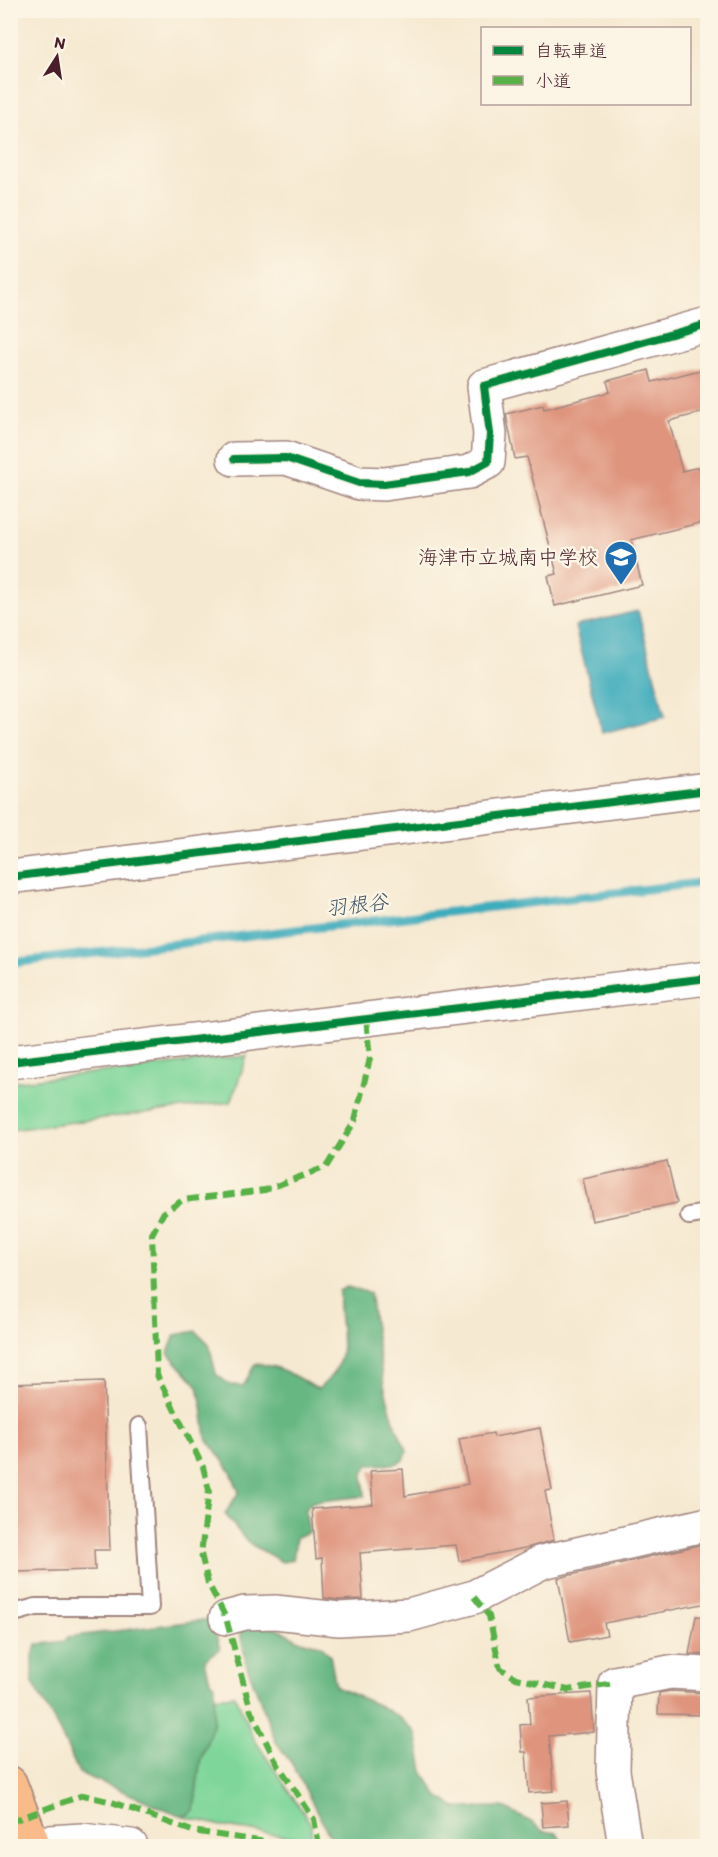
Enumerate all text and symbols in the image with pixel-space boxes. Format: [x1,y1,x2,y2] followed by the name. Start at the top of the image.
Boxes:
[27,27,87,87] north arrow
[481,27,691,105] legend
[53,32,67,53] text: N
[535,40,607,62] text: 自転車道
[535,70,571,92] text: 小道
[603,539,639,586] school or university icon: 海津市立城南中学校
[418,545,598,569] place label: 海津市立城南中学校
[324,888,391,921] water label: 羽根谷

